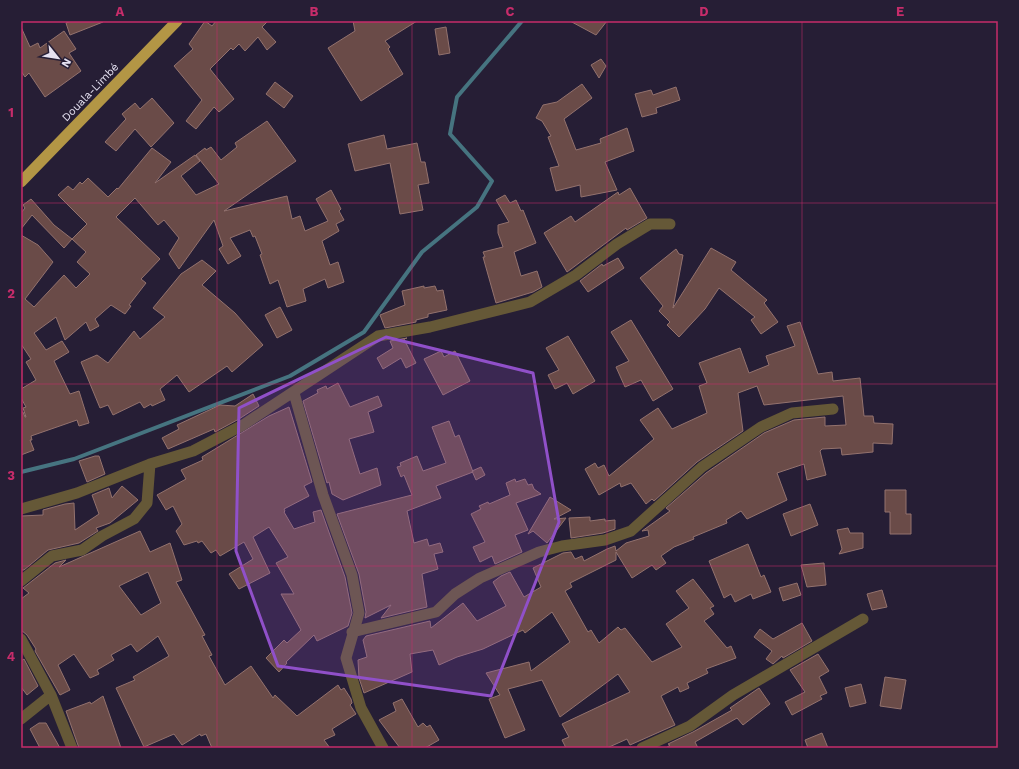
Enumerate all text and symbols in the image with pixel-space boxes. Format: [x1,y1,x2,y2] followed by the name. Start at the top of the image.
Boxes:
[116,4,125,19] text: A
[310,4,319,19] text: B
[506,4,515,19] text: C
[699,4,709,19] text: D
[896,4,904,19] text: E
[38,38,78,78] north arrow
[59,56,74,70] text: N
[59,61,121,124] street label: Douala-Limbé
[8,105,14,120] text: 1
[7,286,15,301] text: 2
[7,468,15,483] text: 3
[7,649,16,664] text: 4

